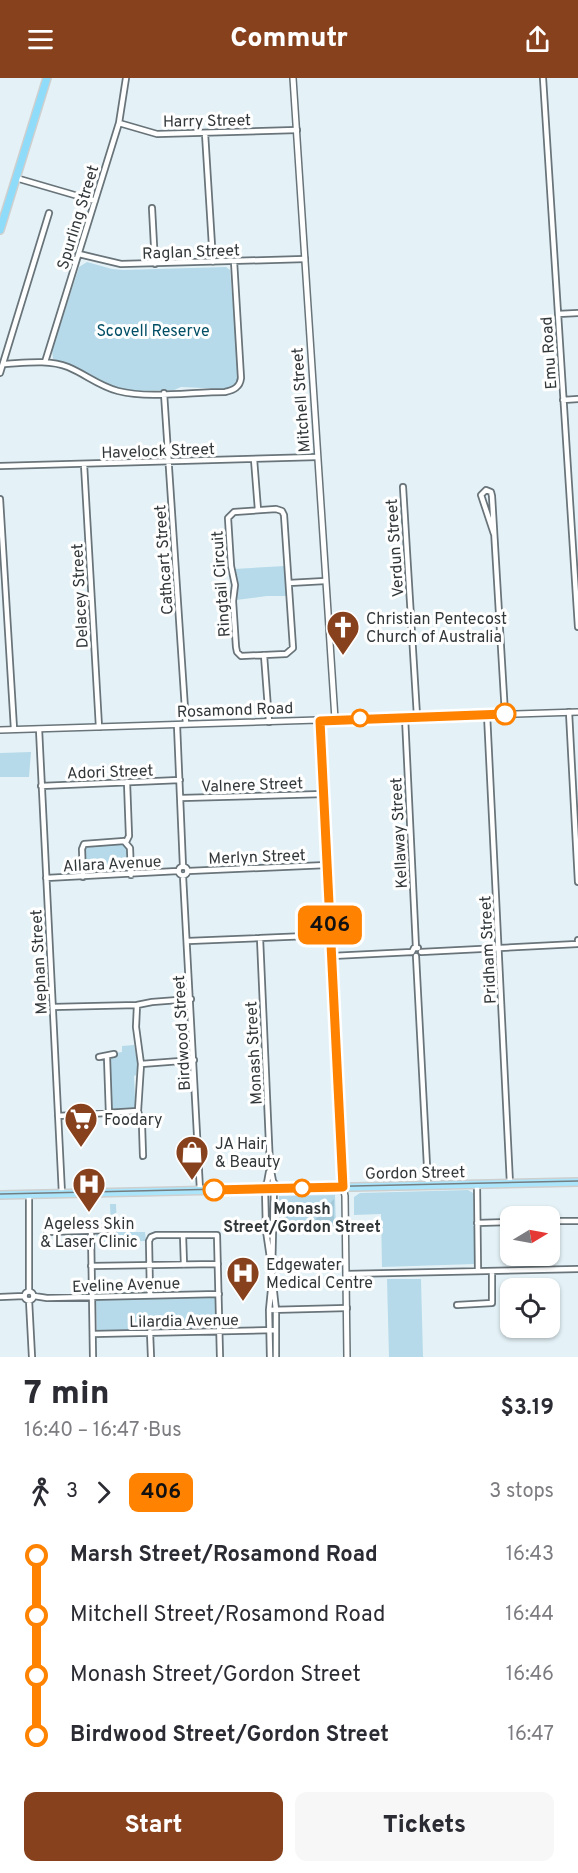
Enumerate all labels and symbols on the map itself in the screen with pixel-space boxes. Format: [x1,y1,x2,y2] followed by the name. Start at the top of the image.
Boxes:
[163,111,251,133] street label: Harry Street
[54,163,104,272] street label: Spurling Street
[142,241,240,265] street label: Raglan Street
[537,316,563,390] street label: Emu Road
[96,322,210,342] park label: Scovell Reserve
[288,347,316,453] street label: Mitchell Street
[101,440,215,464] street label: Havelock Street
[383,498,409,598] street label: Verdun Street
[151,504,179,616] street label: Cathcart Street
[208,530,236,638] street label: Ringtail Circuit
[68,543,94,649] street label: Delacey Street
[325,609,361,656] church icon: Christian Pentecost Church of Australia
[366,610,507,648] place label: Christian Pentecost Church of Australia
[176,699,294,723] street label: Rosamond Road
[494,703,516,725] unlabelled marker
[351,709,369,727] unlabelled marker
[66,761,154,785] street label: Adori Street
[201,774,303,798] street label: Valnere Street
[387,777,413,889] street label: Kellaway Street
[208,846,306,870] street label: Merlyn Street
[62,852,162,878] street label: Allara Avenue
[476,895,502,1005] street label: Pridham Street
[296,906,364,944] line badge: 406
[27,909,53,1015] street label: Mephan Street
[170,975,196,1091] street label: Birdwood Street
[242,1001,268,1105] street label: Monash Street
[63,1101,99,1148] supermarket icon: Foodary
[104,1111,163,1131] place label: Foodary
[174,1134,210,1181] shop icon: JA Hair & Beauty
[215,1135,280,1173] place label: JA Hair & Beauty
[365,1163,465,1185] street label: Gordon Street
[71,1166,107,1213] hospital icon: Ageless Skin & Laser Clinic
[203,1179,225,1201] unlabelled marker
[293,1179,311,1197] marker: Monash Street/Gordon Street
[223,1200,381,1238] place label: Monash Street/Gordon Street
[500,1206,560,1266] north arrow
[40,1215,138,1253] place label: Ageless Skin & Laser Clinic
[225,1255,261,1302] hospital icon: Edgewater Medical Centre
[266,1256,373,1294] place label: Edgewater Medical Centre
[72,1274,180,1298] street label: Eveline Avenue
[129,1311,239,1333] street label: Lilardia Avenue

